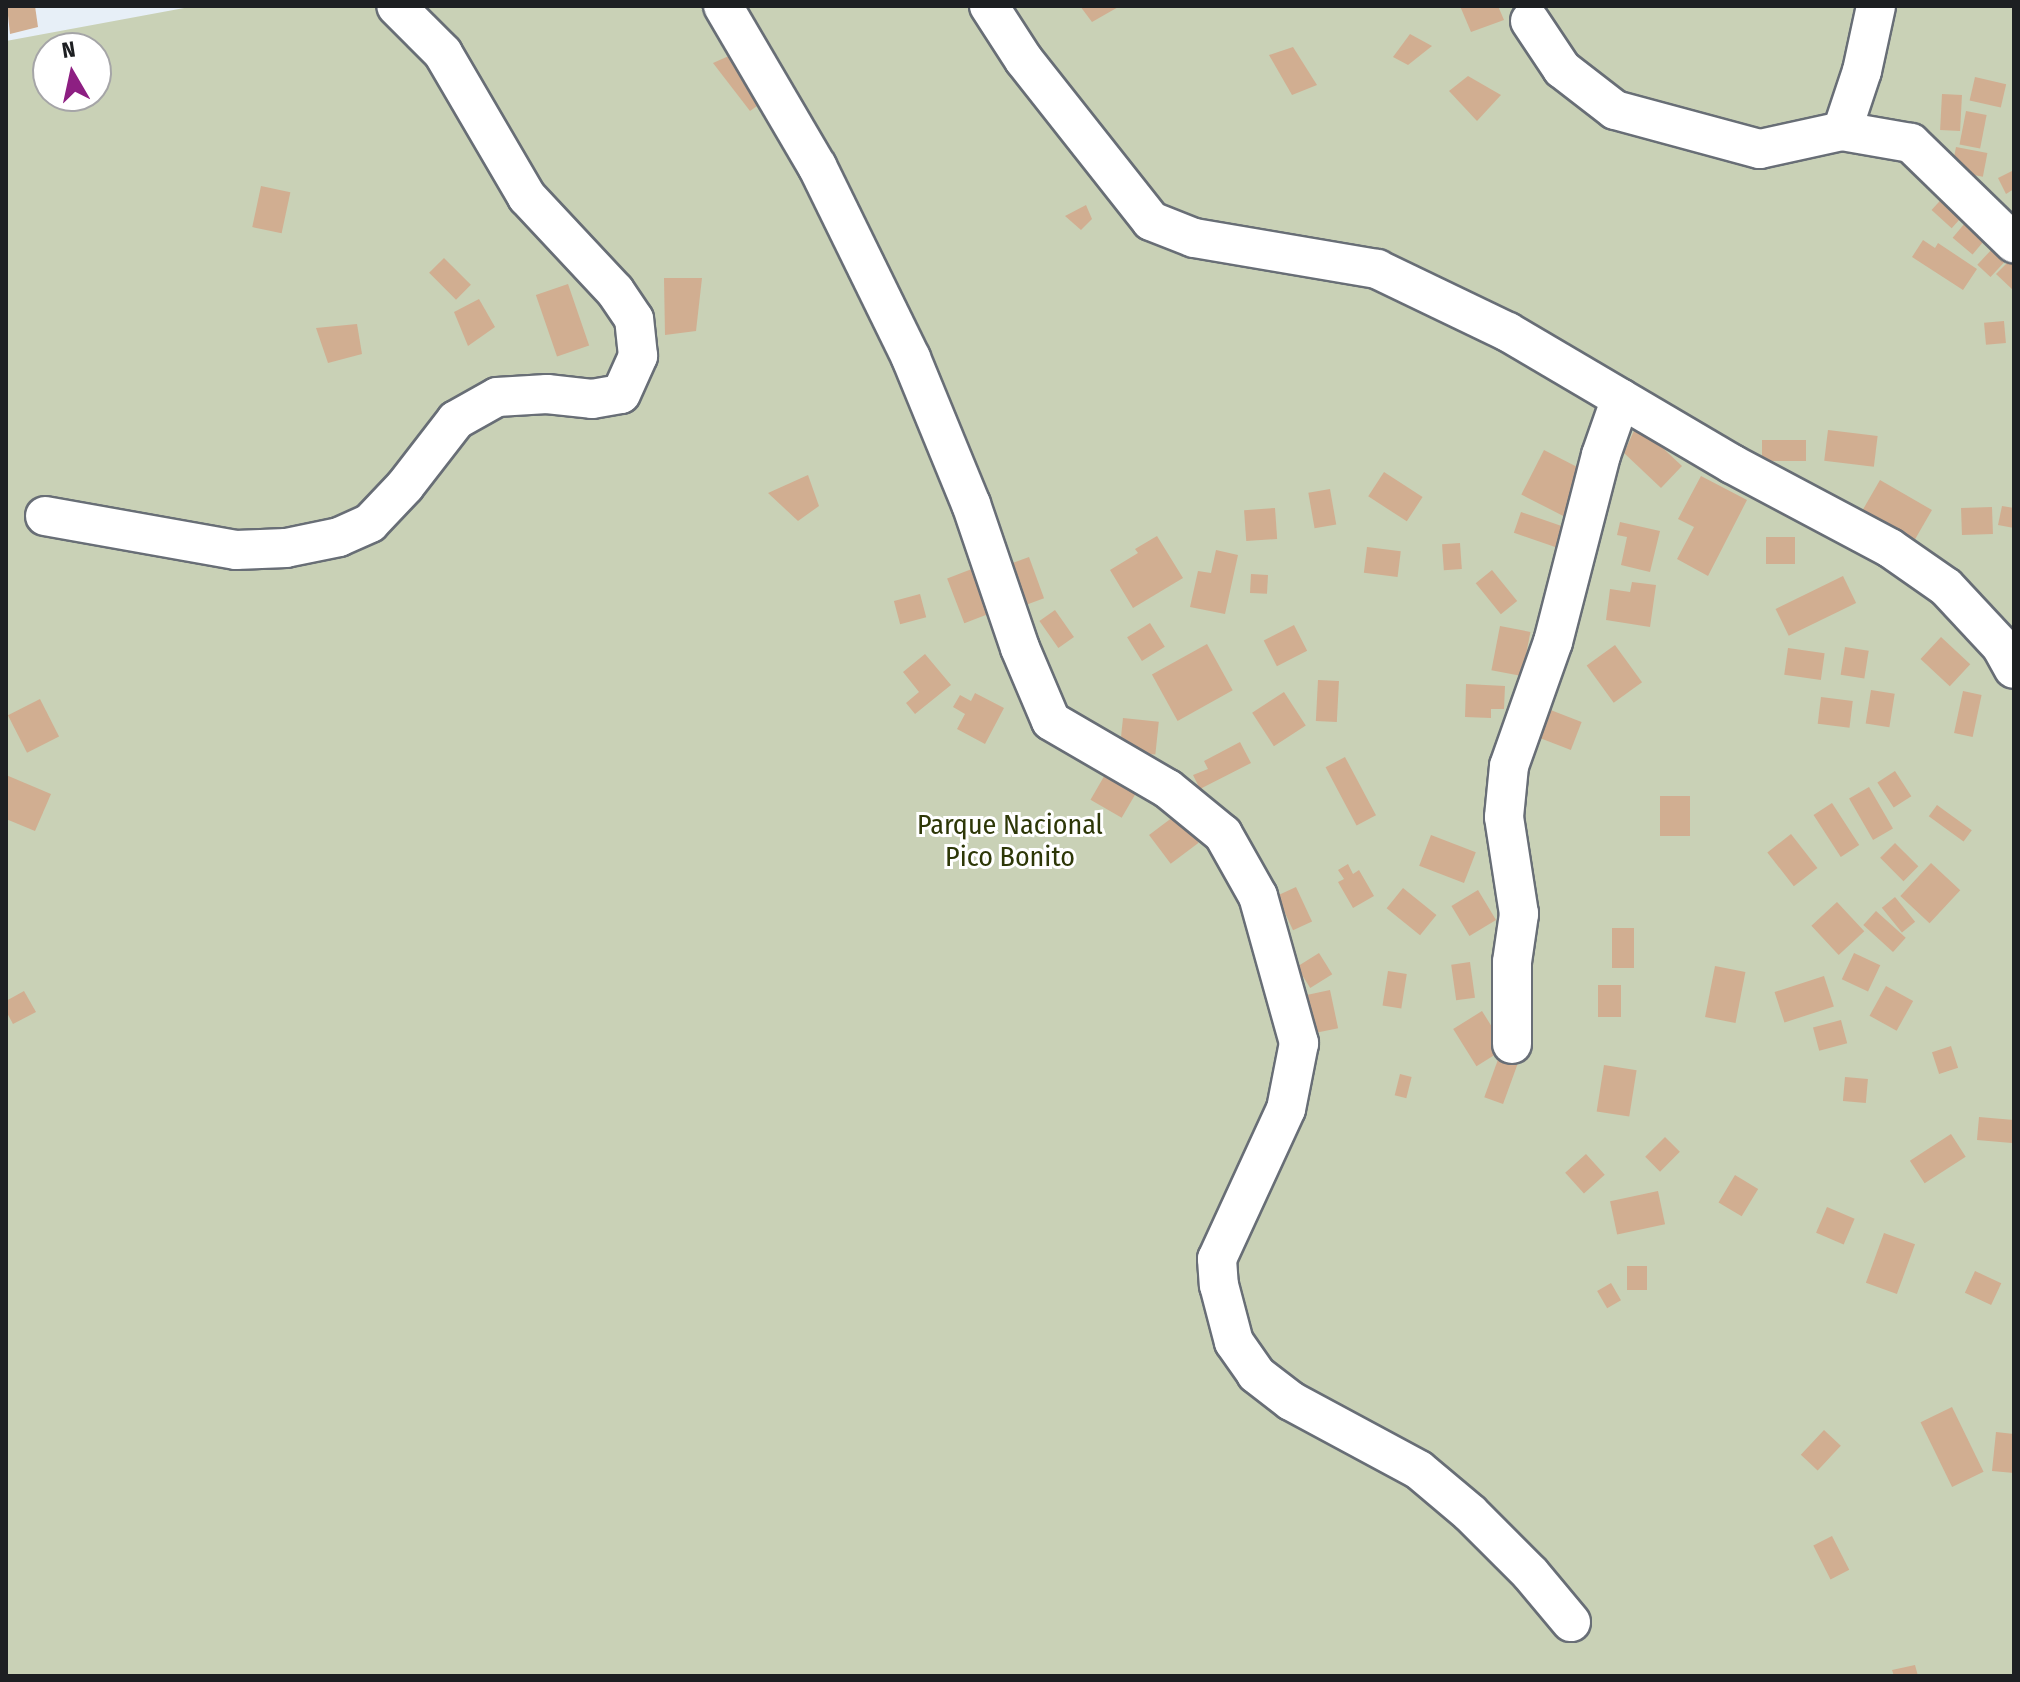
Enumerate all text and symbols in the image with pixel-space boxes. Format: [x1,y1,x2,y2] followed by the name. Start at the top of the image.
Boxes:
[32,32,112,112] north arrow
[60,35,77,64] text: N
[917,808,1103,874] park label: Parque Nacional Pico Bonito

